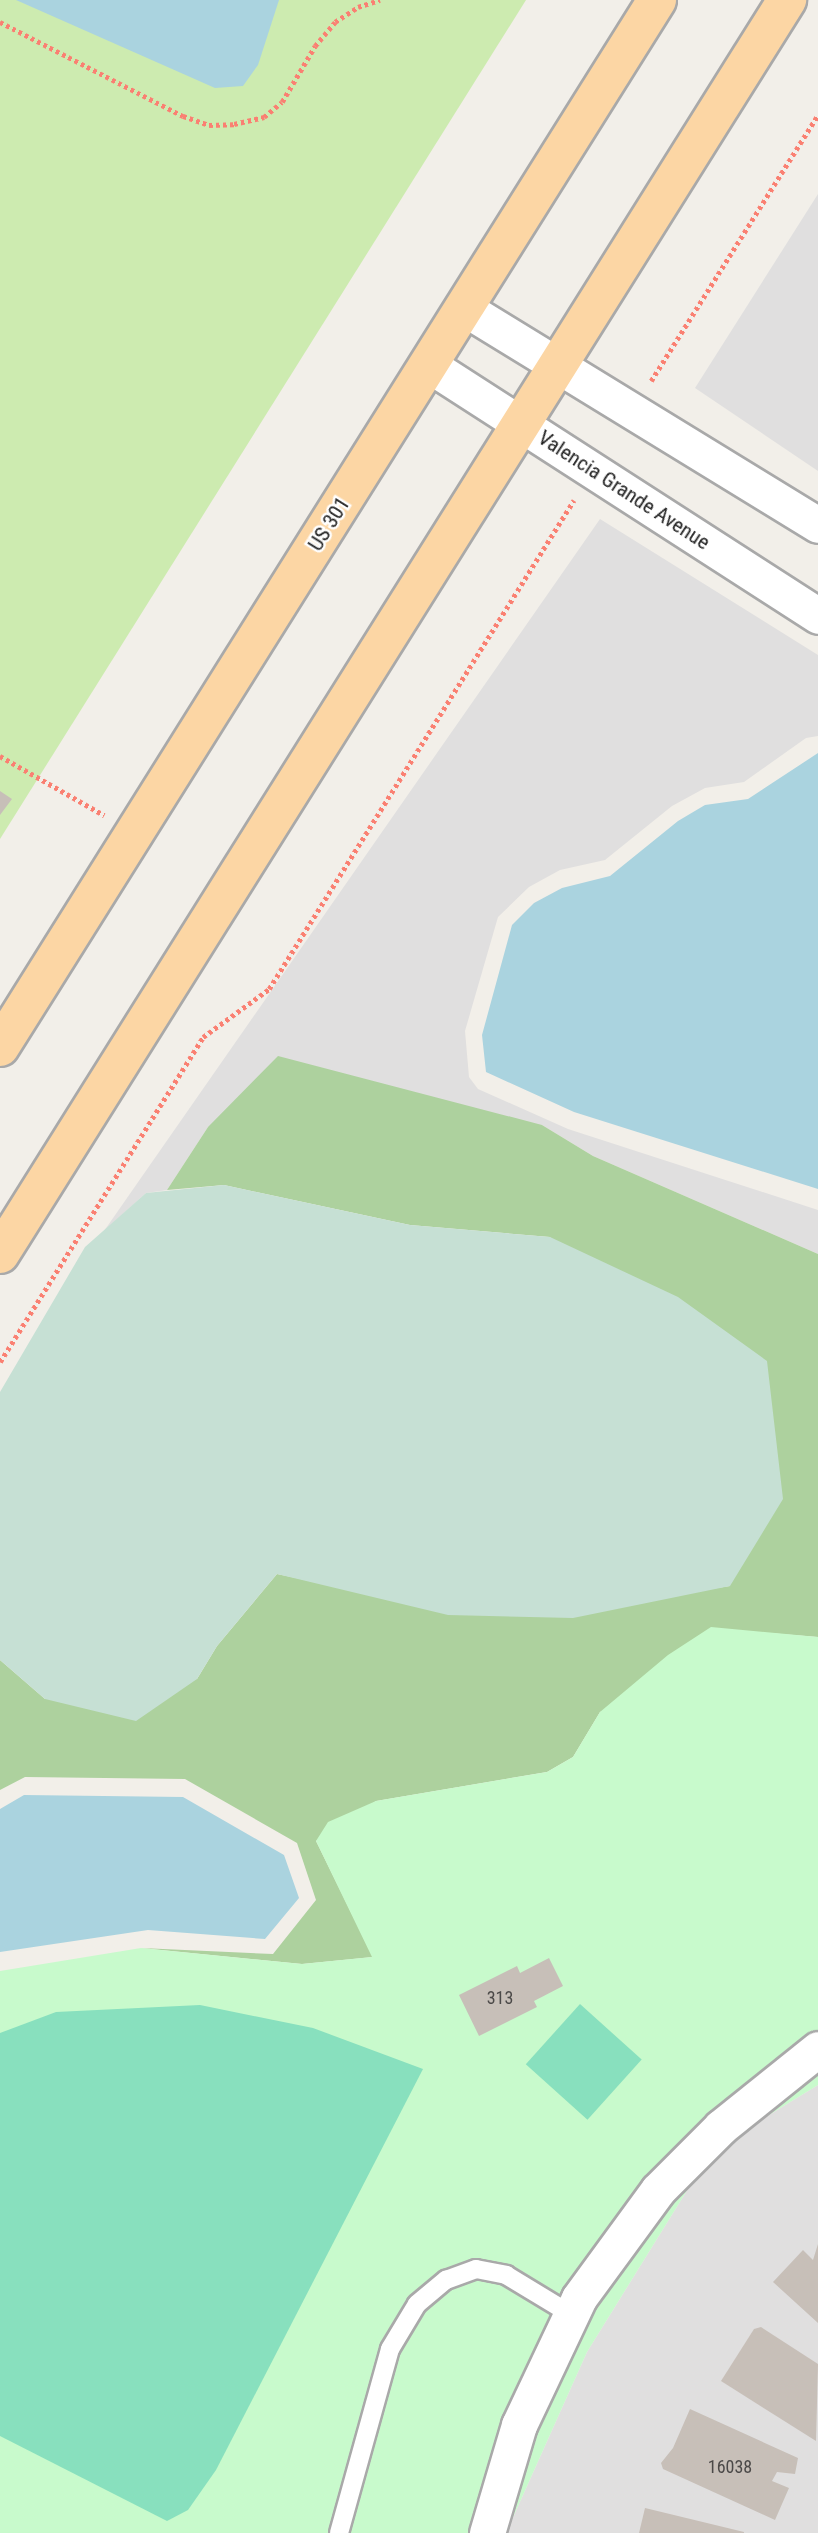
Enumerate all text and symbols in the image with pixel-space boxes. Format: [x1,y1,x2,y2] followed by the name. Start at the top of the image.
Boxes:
[533,425,715,555] street label: Valencia Grande Avenue
[303,492,355,556] street label: US 301
[487,1987,513,2009] house number: 313
[708,2456,752,2478] house number: 16038

